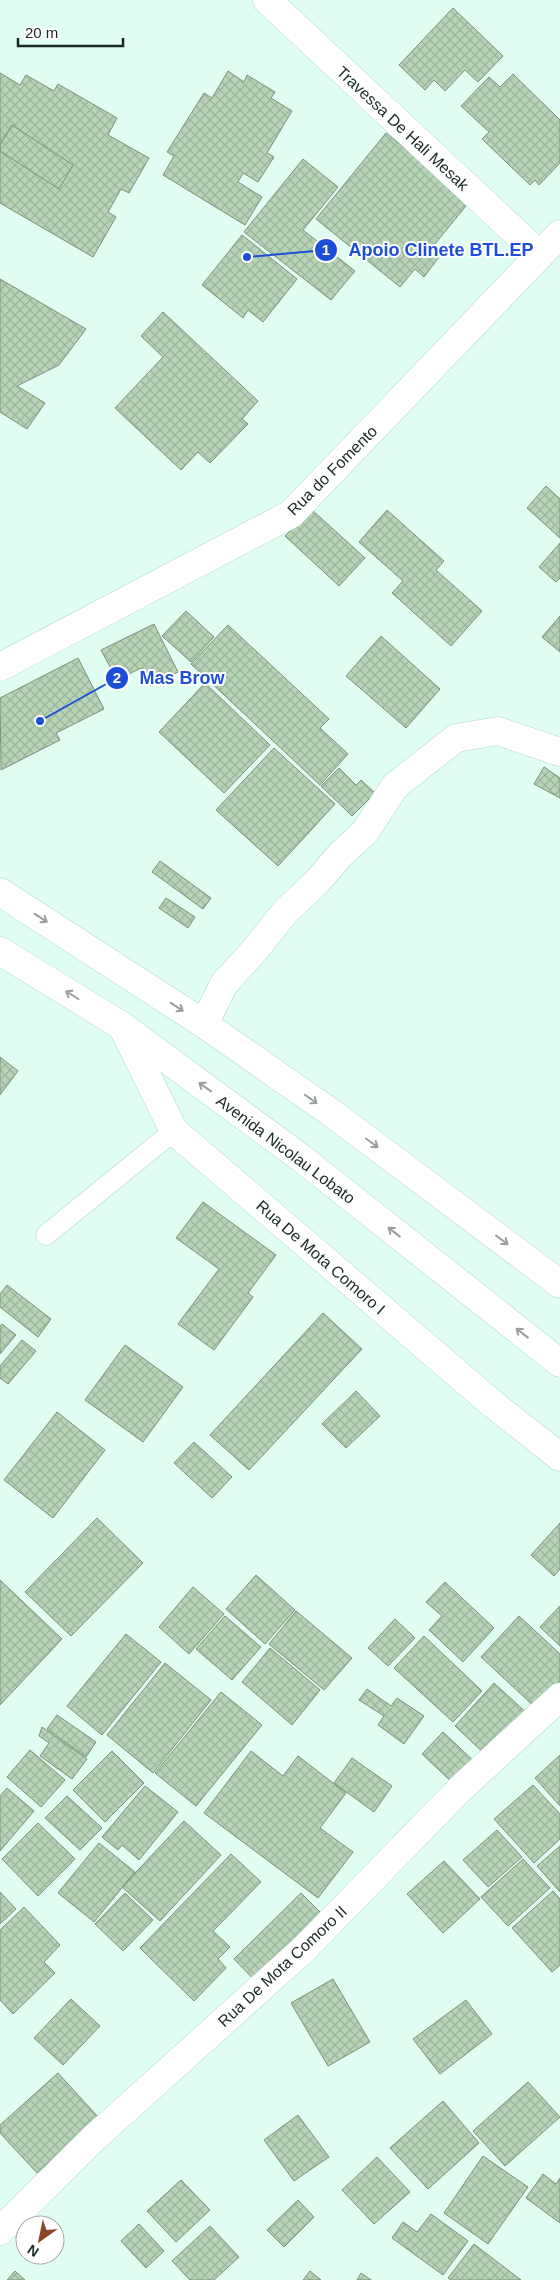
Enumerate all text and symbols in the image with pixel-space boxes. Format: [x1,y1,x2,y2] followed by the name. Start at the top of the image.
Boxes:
[18,15,122,47] scale bar
[25,24,58,41] text: 20 m
[333,63,473,194] street label: Travessa De Hali Mesak
[314,233,544,266] callout: Apoio Clinete BTL.EP
[348,240,534,260] text: Apoio Clinete BTL.EP
[322,241,330,258] text: 1
[284,422,381,519] street label: Rua do Fomento
[104,661,234,694] callout: Mas Brow
[139,668,226,688] text: Mas Brow
[113,669,121,686] text: 2
[34,913,48,924] one-way arrow
[65,990,79,1000] one-way arrow
[170,1002,184,1012] one-way arrow
[199,1082,212,1093] one-way arrow
[213,1092,358,1207] street label: Avenida Nicolau Lobato
[304,1094,318,1104] one-way arrow
[365,1138,379,1148] one-way arrow
[253,1197,388,1318] street label: Rua De Mota Comoro I
[388,1226,401,1237] one-way arrow
[495,1235,508,1246] one-way arrow
[516,1327,529,1338] one-way arrow
[215,1903,350,2030] street label: Rua De Mota Comoro II
[15,2215,65,2265] north arrow
[24,2241,42,2260] text: N

